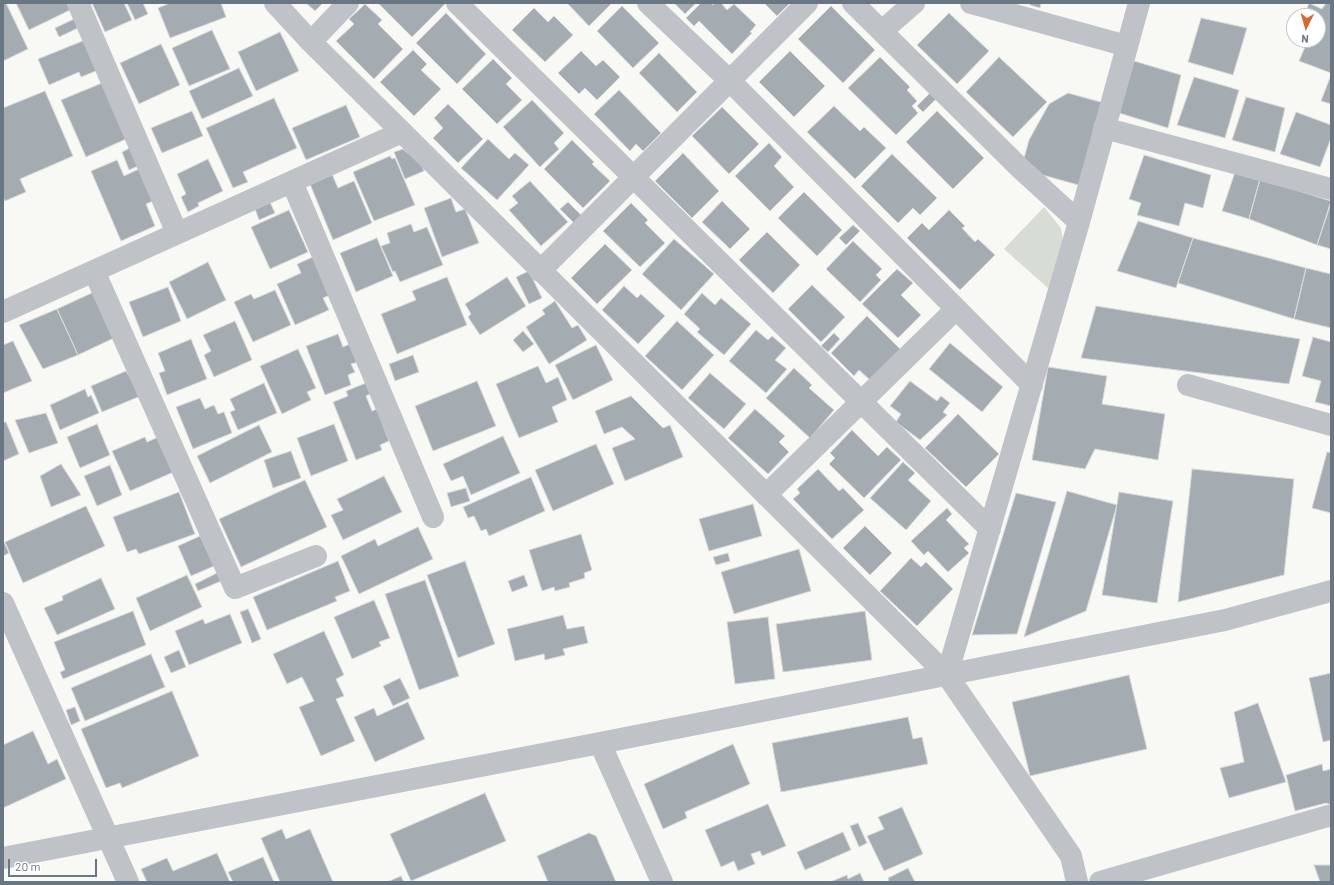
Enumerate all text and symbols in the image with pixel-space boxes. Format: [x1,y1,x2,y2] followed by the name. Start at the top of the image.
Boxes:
[1286,8,1326,48] north arrow
[1301,33,1309,46] text: N
[10,851,99,877] scale bar
[15,859,41,873] text: 20 m

